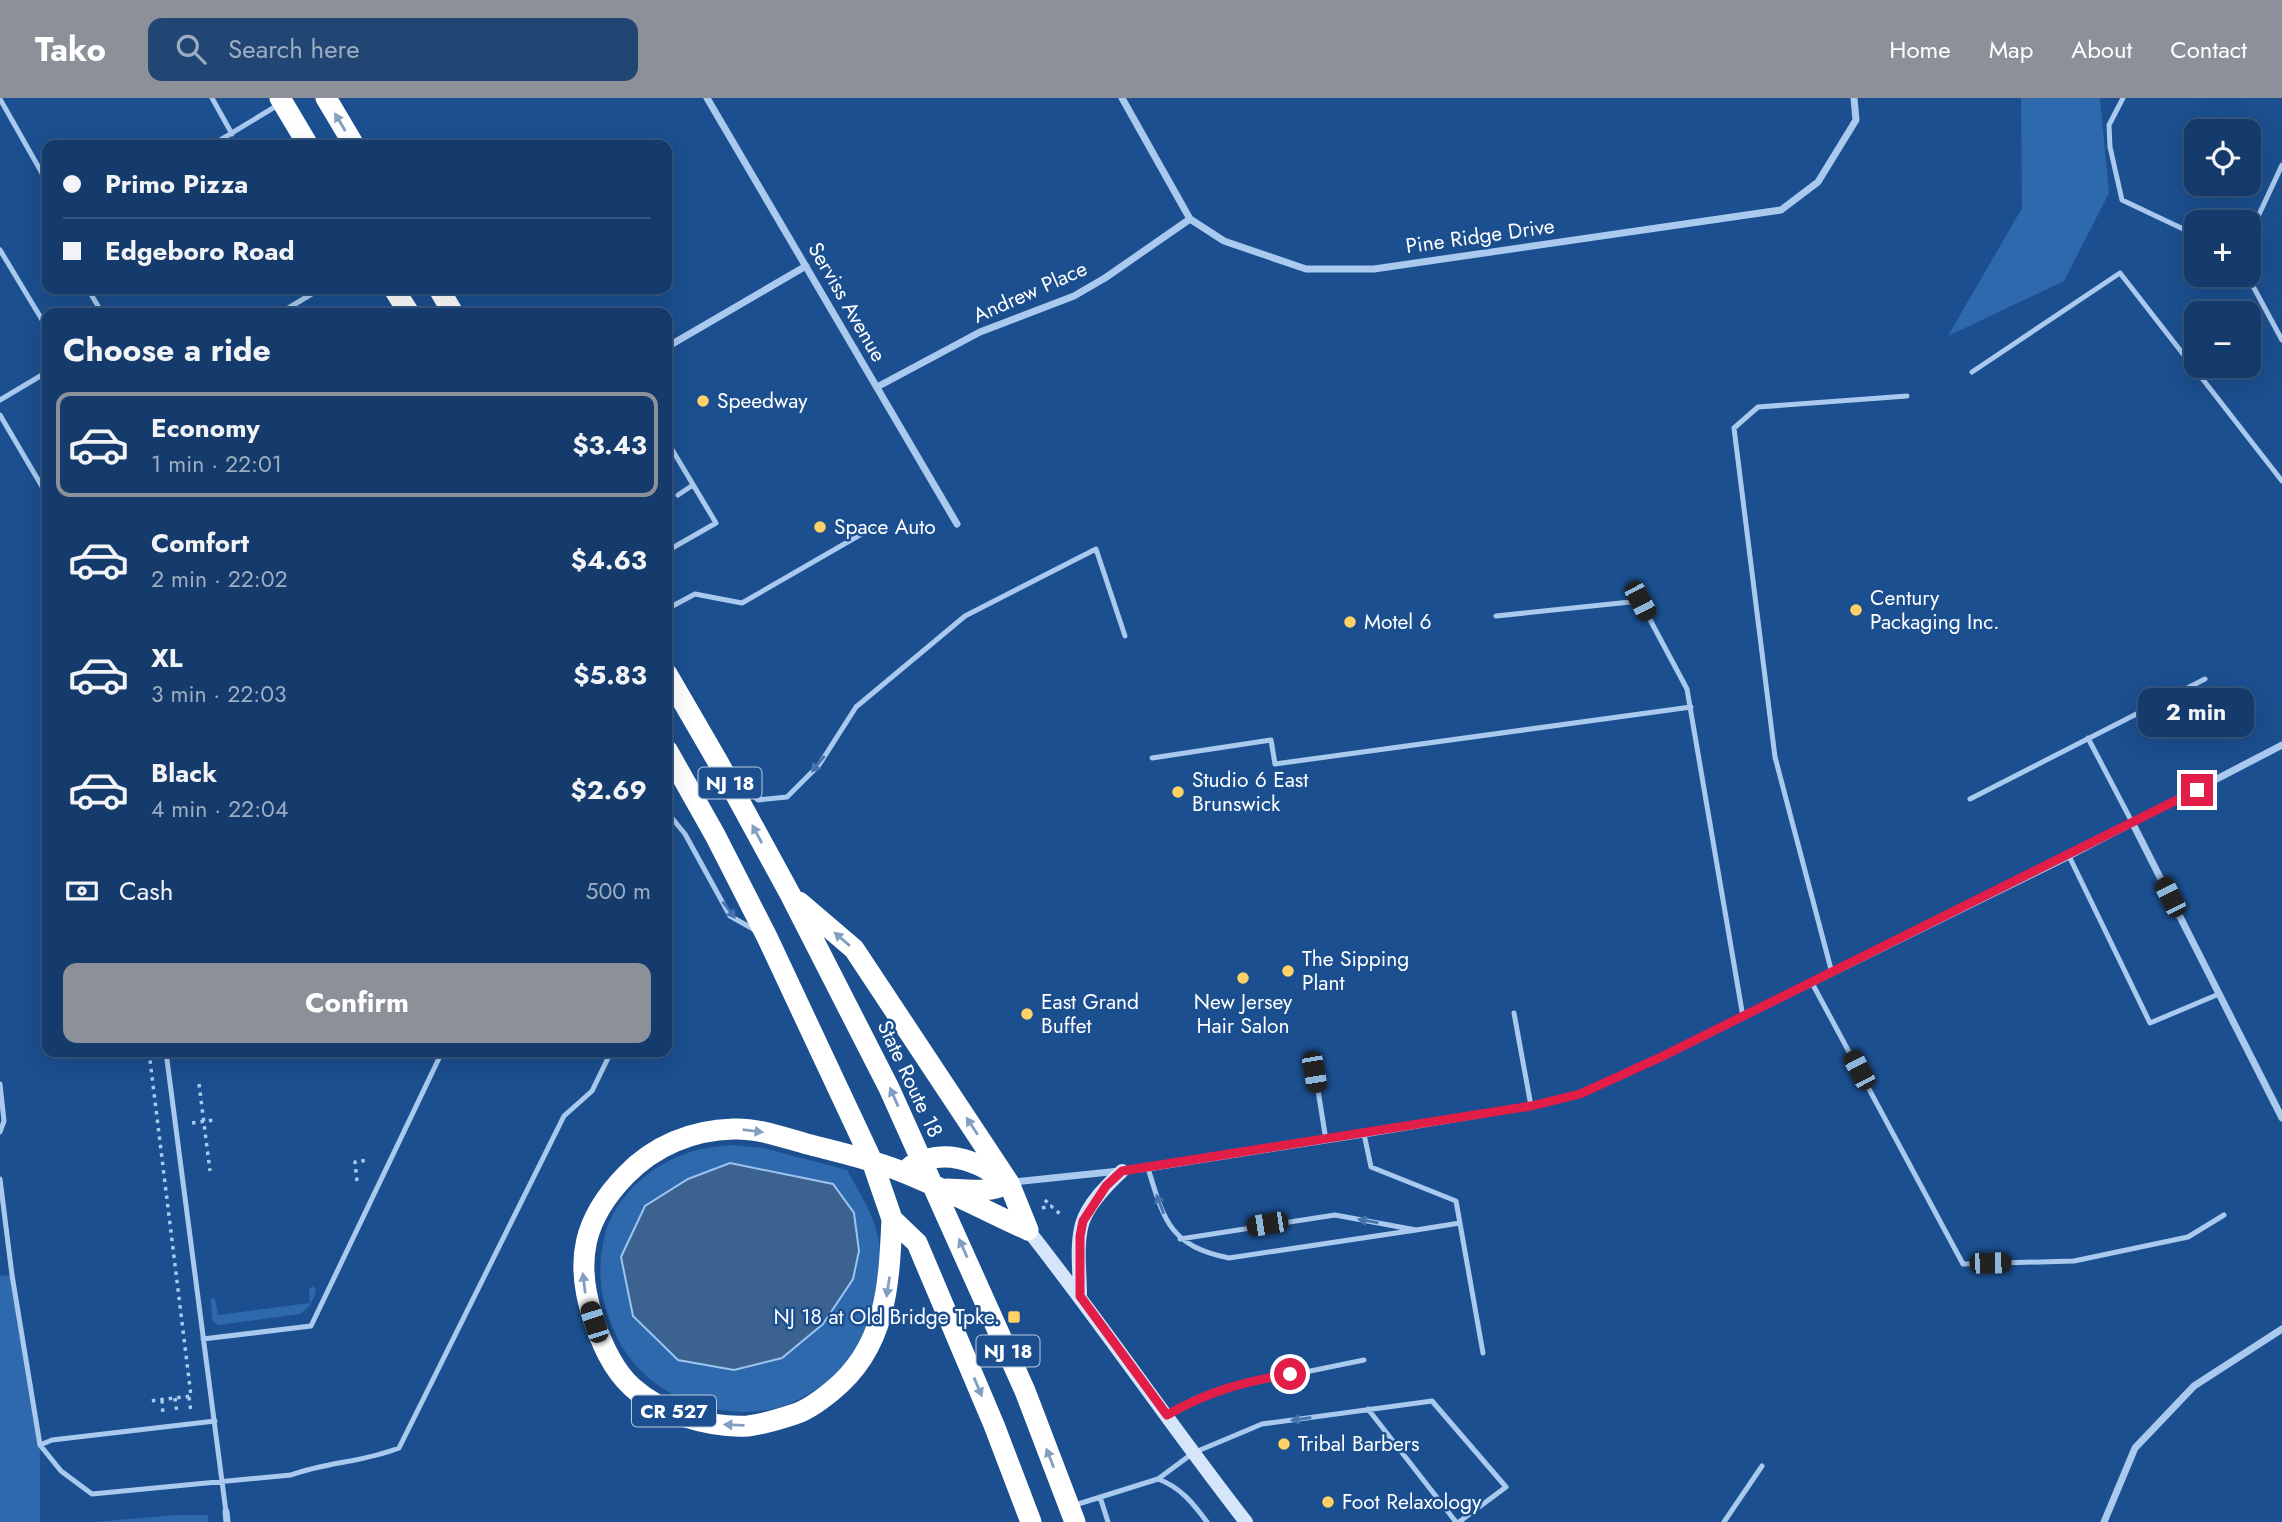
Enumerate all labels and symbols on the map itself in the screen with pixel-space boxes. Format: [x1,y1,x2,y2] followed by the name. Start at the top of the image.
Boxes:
[334,112,346,131] one-way arrow
[1404,211,1557,261] street label: Pine Ridge Drive
[801,237,893,367] street label: Serviss Avenue
[968,253,1092,331] street label: Andrew Place
[717,386,808,416] place label: Speedway
[695,393,711,409] marker: Speedway
[834,512,936,542] place label: Space Auto
[812,519,828,535] marker: Space Auto
[1621,578,1660,624] car
[1870,583,2000,637] place label: Century Packaging Inc.
[1848,602,1864,618] marker: Century Packaging Inc.
[1364,607,1432,637] place label: Motel 6
[1342,614,1358,630] marker: Motel 6
[2139,688,2255,738] callout: 2 min
[811,755,826,772] one-way arrow
[1192,765,1308,819] place label: Studio 6 East Brunswick
[698,768,762,798] road number: NJ 18
[2181,774,2213,806] route end
[1170,784,1186,800] marker: Studio 6 East Brunswick
[752,824,763,844] one-way arrow
[2152,874,2189,920] car
[721,901,736,919] one-way arrow
[833,931,851,947] one-way arrow
[1302,944,1409,998] place label: The Sipping Plant
[1280,963,1296,979] marker: The Sipping Plant
[1235,970,1251,986] marker: New Jersey Hair Salon
[1041,987,1139,1041] place label: East Grand Buffet
[1194,987,1293,1041] place label: New Jersey Hair Salon
[1019,1006,1035,1022] marker: East Grand Buffet
[870,1015,950,1143] street label: State Route 18
[1840,1047,1879,1093] car
[1301,1049,1328,1095] car
[888,1087,899,1108] one-way arrow
[965,1116,978,1135] one-way arrow
[742,1126,764,1137] one-way arrow
[1154,1193,1165,1214] one-way arrow
[1245,1210,1290,1238] car
[1357,1215,1379,1226] one-way arrow
[957,1238,969,1258] one-way arrow
[1969,1252,2012,1274] car
[579,1272,590,1294] one-way arrow
[882,1277,893,1299] one-way arrow
[578,1299,611,1345] car
[774,1302,1000,1332] place label: NJ 18 at Old Bridge Tpke.
[1006,1309,1022,1325] marker: NJ 18 at Old Bridge Tpke.
[976,1336,1040,1366] road number: NJ 18
[1274,1358,1306,1390] route start
[972,1376,983,1397] one-way arrow
[632,1396,716,1427] road number: CR 527
[1290,1413,1312,1424] one-way arrow
[722,1419,744,1430] one-way arrow
[1298,1429,1419,1459] place label: Tribal Barbers
[1276,1436,1292,1452] marker: Tribal Barbers
[1045,1448,1056,1469] one-way arrow
[1342,1487,1482,1517] place label: Foot Relaxology
[1320,1494,1336,1510] marker: Foot Relaxology

